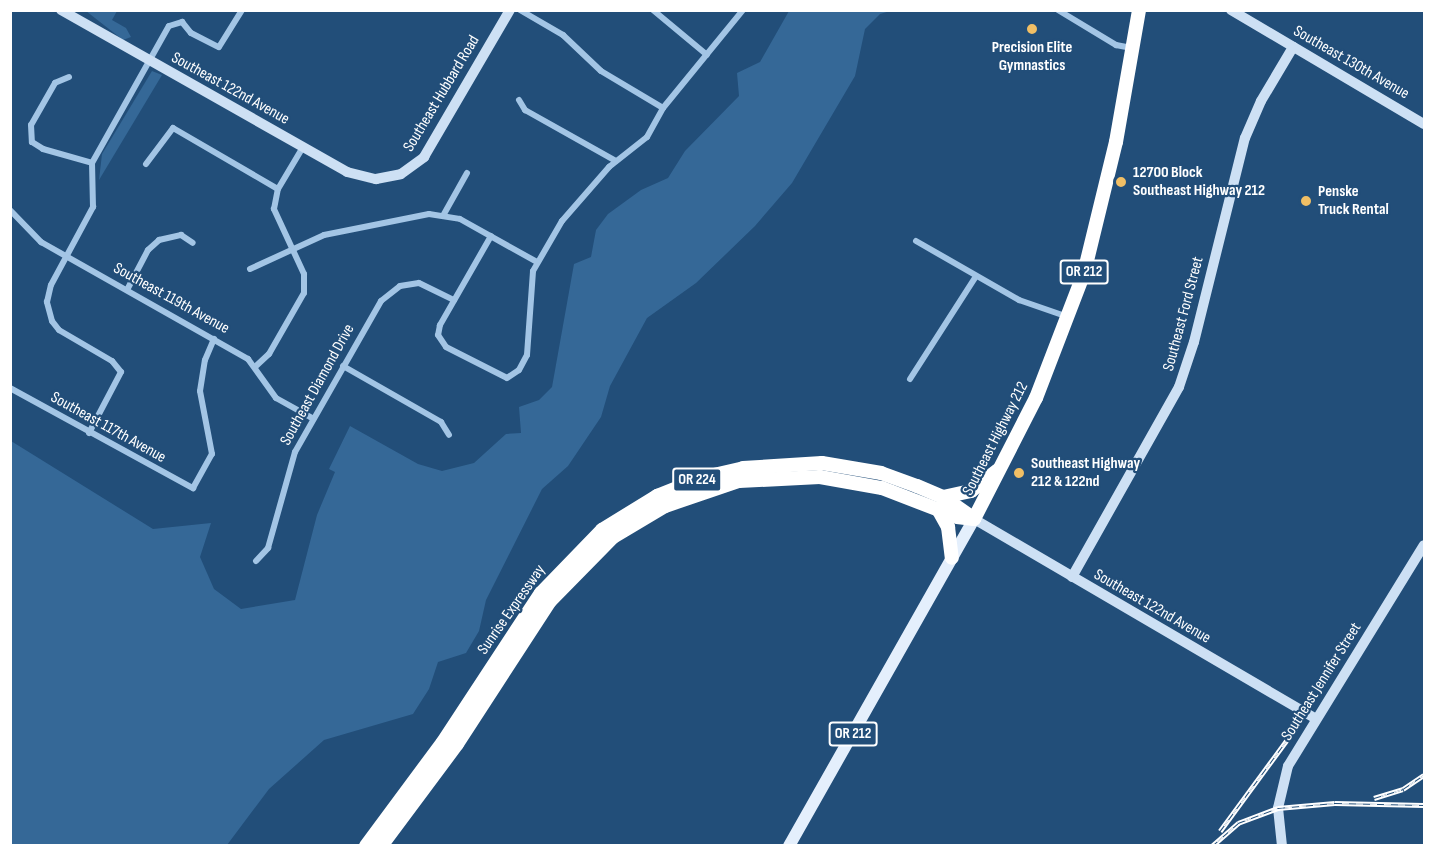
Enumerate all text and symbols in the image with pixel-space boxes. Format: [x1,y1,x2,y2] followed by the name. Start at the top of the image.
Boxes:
[1025,22,1039,36] marker: Precision Elite Gymnastics
[1290,22,1412,104] street label: Southeast 130th Avenue
[400,32,484,156] street label: Southeast Hubbard Road
[992,38,1072,76] place label: Precision Elite Gymnastics
[168,49,292,129] street label: Southeast 122nd Avenue
[1133,163,1265,201] place label: 12700 Block Southeast Highway 212
[1114,175,1128,189] marker: 12700 Block Southeast Highway 212
[1318,182,1389,220] place label: Penske Truck Rental
[1299,194,1313,208] marker: Penske Truck Rental
[1160,255,1208,373] street label: Southeast Ford Street
[110,259,232,339] street label: Southeast 119th Avenue
[1058,260,1110,284] road number: OR 212
[277,321,359,449] street label: Southeast Diamond Drive
[959,379,1033,499] street label: Southeast Highway 212
[47,388,169,468] street label: Southeast 117th Avenue
[1031,454,1140,492] place label: Southeast Highway 212 & 122nd
[1012,466,1026,480] marker: Southeast Highway 212 & 122nd
[672,468,722,492] road number: OR 224
[474,561,550,659] street label: Sunrise Expressway
[1090,566,1214,648] street label: Southeast 122nd Avenue
[1278,619,1366,745] street label: Southeast Jennifer Street
[828,722,878,746] road number: OR 212

